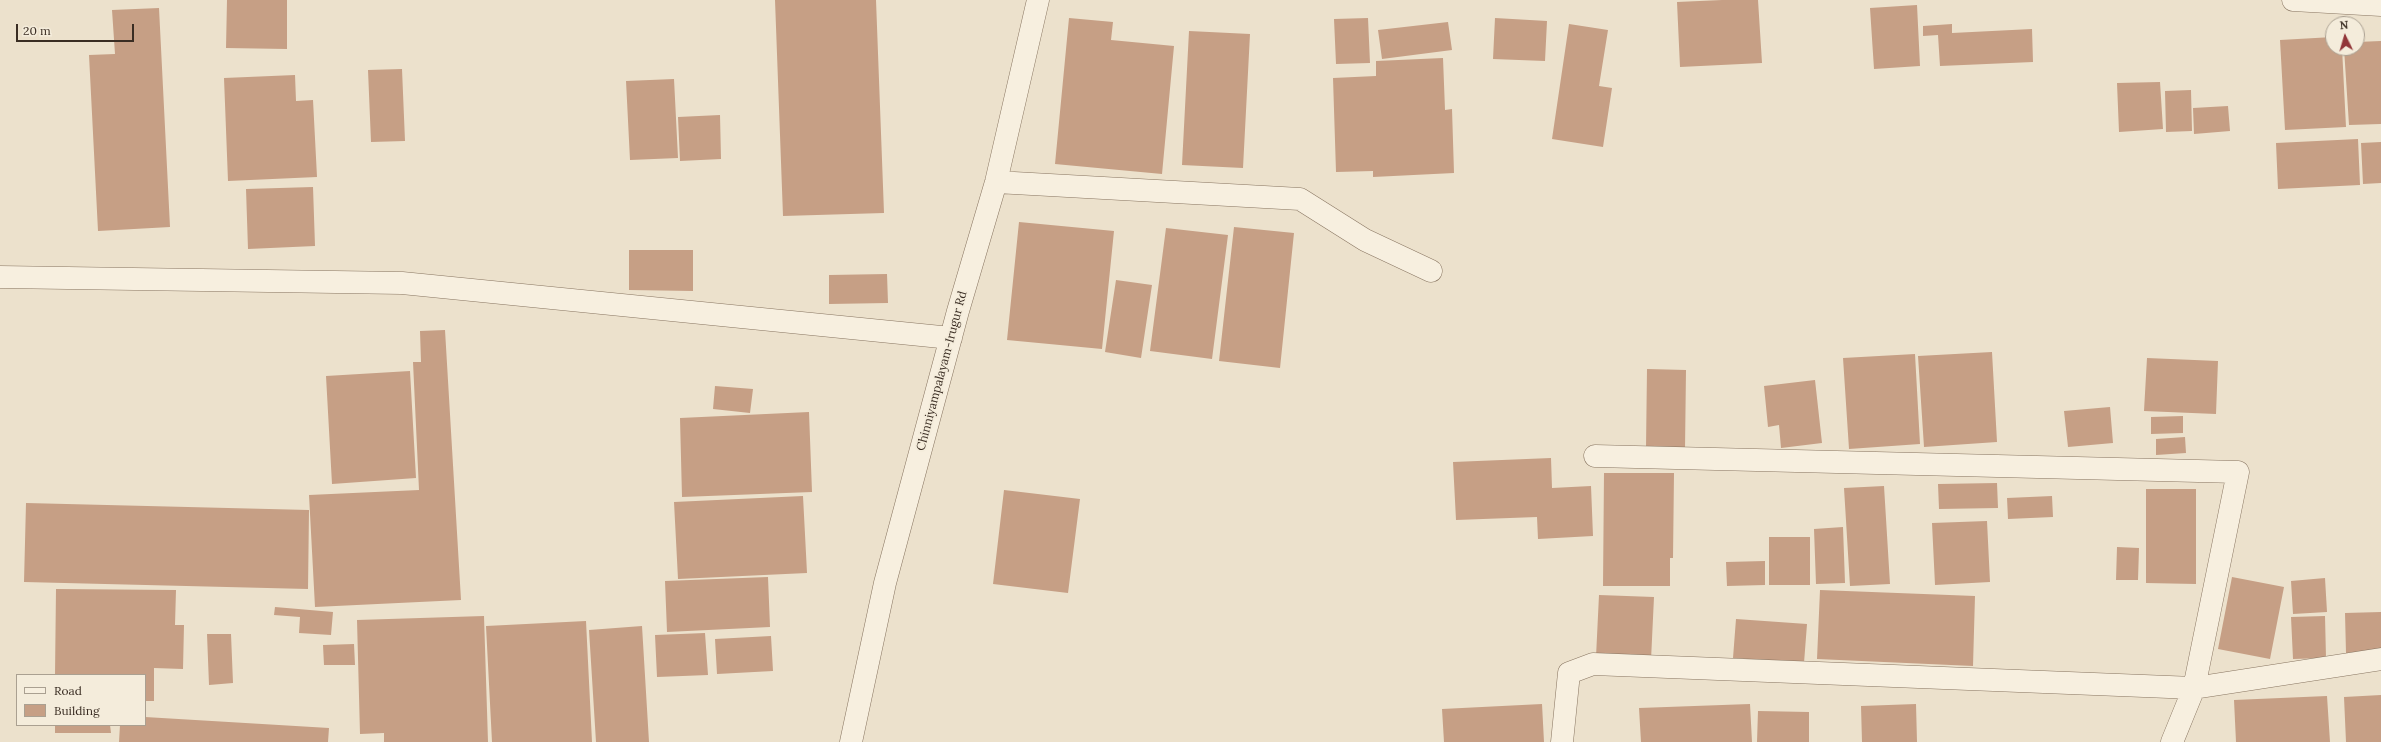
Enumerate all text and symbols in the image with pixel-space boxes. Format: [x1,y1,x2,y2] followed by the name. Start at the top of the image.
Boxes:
[18,16,136,42] scale bar
[2325,16,2365,56] north arrow
[2339,18,2349,32] text: N
[23,23,51,38] text: 20 m
[914,290,970,452] street label: Chinniyampalayam-Irugur Rd
[16,674,146,726] legend
[54,683,82,698] text: Road
[54,703,100,718] text: Building

